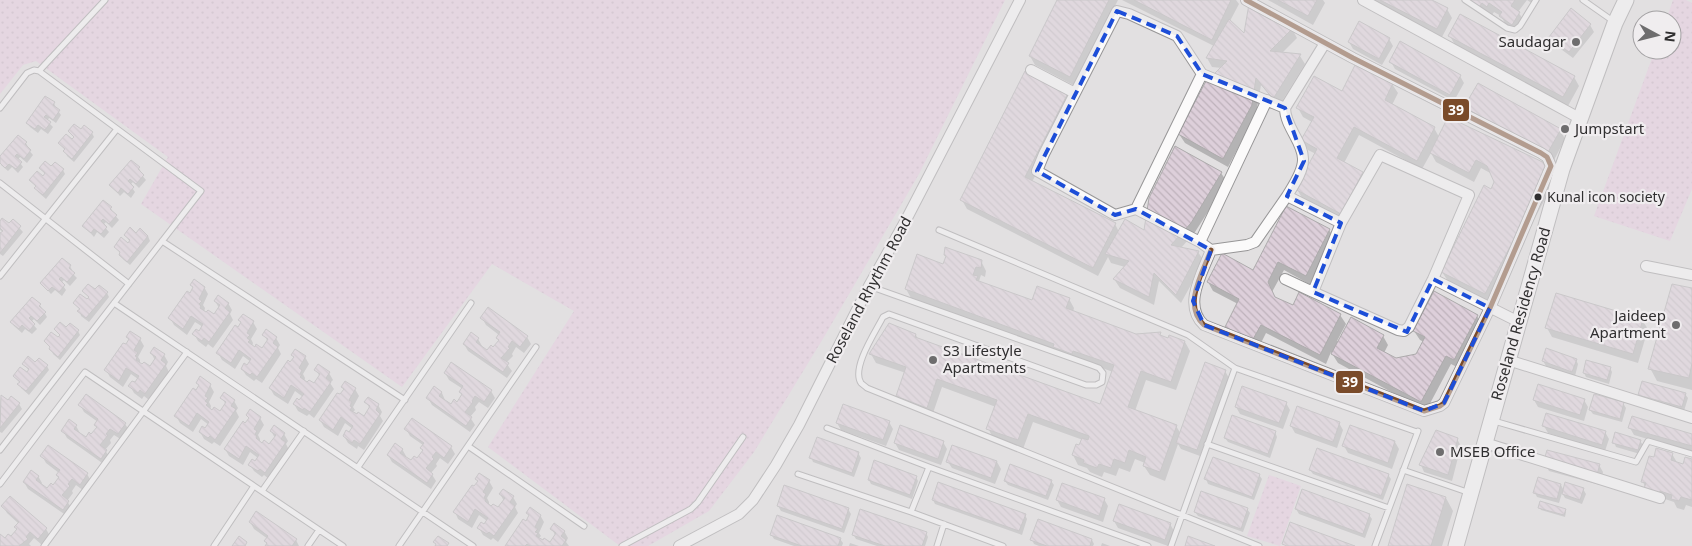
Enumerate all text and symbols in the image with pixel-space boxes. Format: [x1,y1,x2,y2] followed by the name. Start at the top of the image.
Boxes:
[1632,10,1682,60] north arrow
[1660,30,1681,43] text: N
[1499,31,1566,51] place label: Saudagar
[1570,36,1582,48] marker: Saudagar
[1442,98,1470,122] line badge: 39
[1448,100,1464,119] text: 39
[1573,118,1645,138] place label: Jumpstart
[1559,123,1571,135] marker: Jumpstart
[1547,187,1666,206] place label: Kunal icon society
[1533,192,1543,202] marker: Kunal icon society
[821,213,915,366] street label: Roseland Rhythm Road
[1486,225,1554,403] street label: Roseland Residency Road
[1590,305,1667,342] place label: Jaideep Apartment
[1670,319,1682,331] marker: Jaideep Apartment
[943,340,1026,377] place label: S3 Lifestyle Apartments
[927,354,939,366] marker: S3 Lifestyle Apartments
[1335,370,1364,394] line badge: 39
[1342,372,1358,391] text: 39
[1450,441,1535,461] place label: MSEB Office
[1434,446,1446,458] marker: MSEB Office

